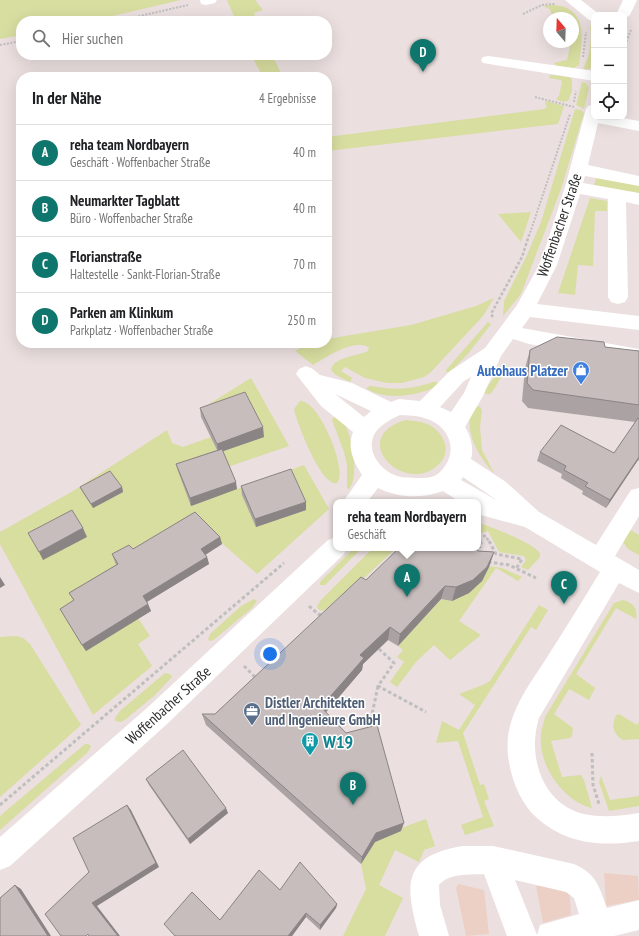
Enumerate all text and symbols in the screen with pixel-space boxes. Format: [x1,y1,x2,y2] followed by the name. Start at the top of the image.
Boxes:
[543,12,579,48] north arrow
[591,12,627,120] map controls
[591,12,627,48] button: +
[16,16,332,60] search box
[30,27,52,49] icon: search
[62,29,123,48] text: Hier suchen
[410,39,436,72] pin: D
[591,48,627,84] button: −
[591,84,627,120] button: locate
[32,87,102,109] text: In der Nähe
[259,90,316,107] text: 4 Ergebnisse
[70,135,189,154] text: reha team Nordbayern
[42,144,48,161] text: A
[293,144,316,161] text: 40 m
[70,154,210,171] text: Geschäft · Woffenbacher Straße
[532,171,586,279] street label: Woffenbacher Straße
[70,191,180,210] text: Neumarkter Tagblatt
[42,200,48,217] text: B
[293,200,316,217] text: 40 m
[70,210,193,227] text: Büro · Woffenbacher Straße
[70,247,142,266] text: Florianstraße
[42,256,48,273] text: C
[293,256,316,273] text: 70 m
[70,266,220,283] text: Haltestelle · Sankt-Florian-Straße
[70,303,173,322] text: Parken am Klinkum
[42,312,48,329] text: D
[287,312,316,329] text: 250 m
[70,322,213,339] text: Parkplatz · Woffenbacher Straße
[571,360,591,385] shop icon: Autohaus Platzer
[476,361,569,380] place label: Autohaus Platzer
[333,499,481,551] popup
[348,507,466,526] text: reha team Nordbayern
[348,526,386,543] text: Geschäft
[394,564,420,597] pin: A
[551,571,577,604] pin: C
[260,644,280,664] your location
[121,662,215,748] street label: Woffenbacher Straße
[265,693,381,729] place label: Distler Architekten und Ingenieure GmbH
[242,701,262,726] office icon: Distler Architekten und Ingenieure GmbH
[322,730,353,753] place label: W19
[300,731,320,756] building icon: W19
[340,772,366,805] pin: B

